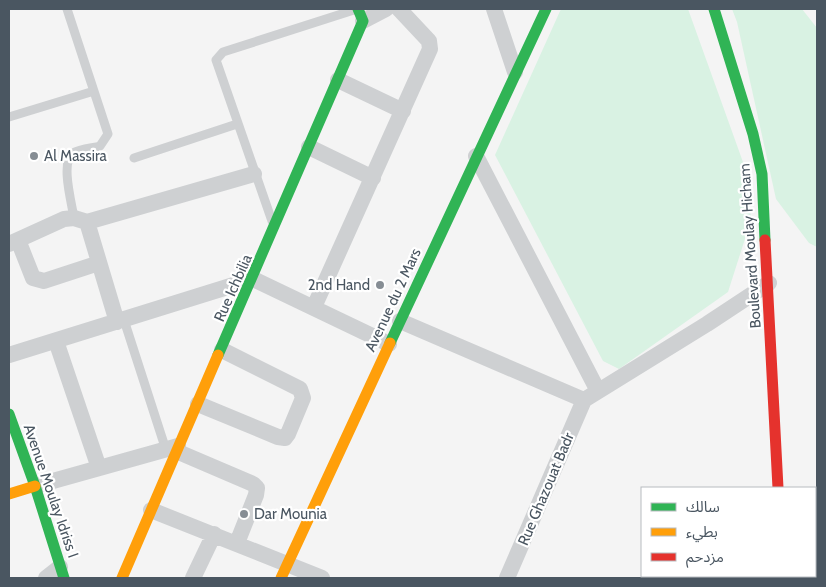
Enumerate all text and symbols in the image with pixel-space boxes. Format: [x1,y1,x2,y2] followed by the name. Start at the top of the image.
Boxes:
[44,147,108,165] place label: Al Massira
[28,150,40,162] marker: Al Massira
[735,163,765,329] street label: Boulevard Moulay Hicham
[361,245,425,355] street label: Avenue du 2 Mars
[210,251,256,324] street label: Rue Ichbilia
[308,276,370,294] place label: 2nd Hand
[374,279,386,291] marker: 2nd Hand
[20,422,82,560] street label: Avenue Moulay Idriss I
[514,430,578,548] street label: Rue Ghazouat Badr
[641,487,816,577] legend
[686,498,720,516] text: سالك
[254,505,328,523] place label: Dar Mounia
[238,508,250,520] marker: Dar Mounia
[686,523,718,543] text: بطيء
[686,548,724,568] text: مزدحم

